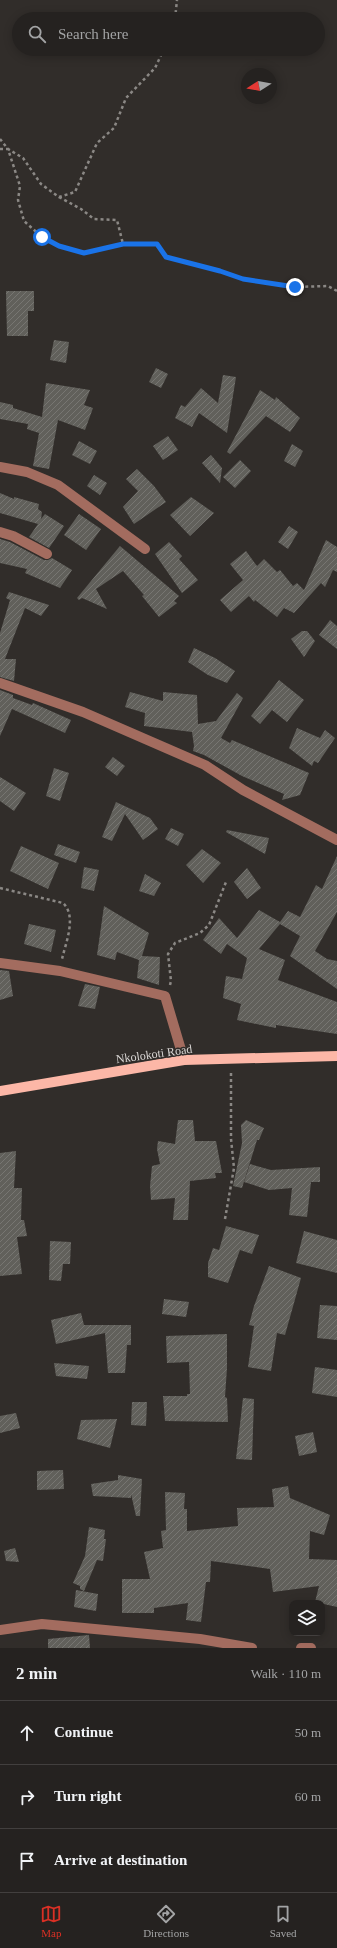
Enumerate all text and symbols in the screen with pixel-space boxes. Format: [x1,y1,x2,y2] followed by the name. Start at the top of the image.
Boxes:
[12,12,325,56] search box
[26,23,48,45] icon: search
[58,26,128,42] text: Search here
[241,68,277,104] north arrow
[33,228,51,246] route start
[286,278,304,296] route end
[115,1042,193,1066] street label: Nkolokoti Road
[289,1600,325,1636] map controls
[289,1600,325,1636] button: layers
[16,1664,57,1683] text: 2 min
[251,1666,321,1681] text: Walk · 110 m
[16,1722,38,1744] icon: ahead
[54,1724,113,1740] text: Continue
[295,1725,321,1740] text: 50 m
[16,1786,38,1808] icon: right
[54,1788,121,1804] text: Turn right
[295,1789,321,1804] text: 60 m
[16,1850,38,1872] icon: arrive
[54,1852,187,1868] text: Arrive at destination
[40,1903,62,1939] tab: Map
[143,1903,189,1939] tab: Directions
[270,1903,297,1939] tab: Saved

